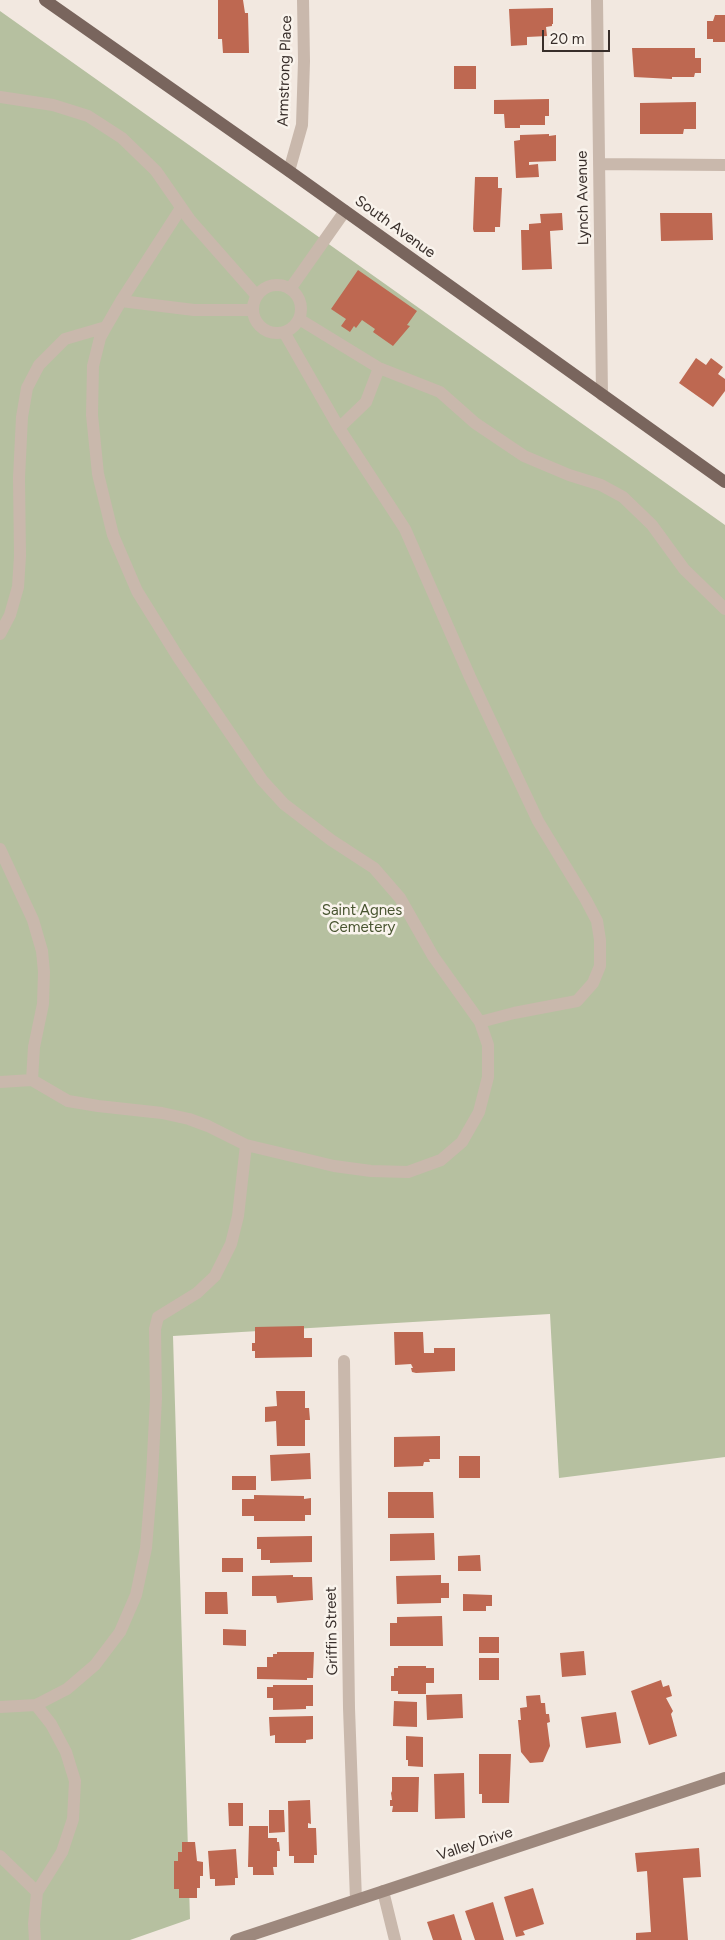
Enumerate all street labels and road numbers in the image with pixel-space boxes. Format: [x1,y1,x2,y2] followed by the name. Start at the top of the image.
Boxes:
[274,15,296,127] street label: Armstrong Place
[573,150,593,246] street label: Lynch Avenue
[351,192,439,262] street label: South Avenue
[322,1587,342,1675] street label: Griffin Street
[435,1823,515,1865] street label: Valley Drive

